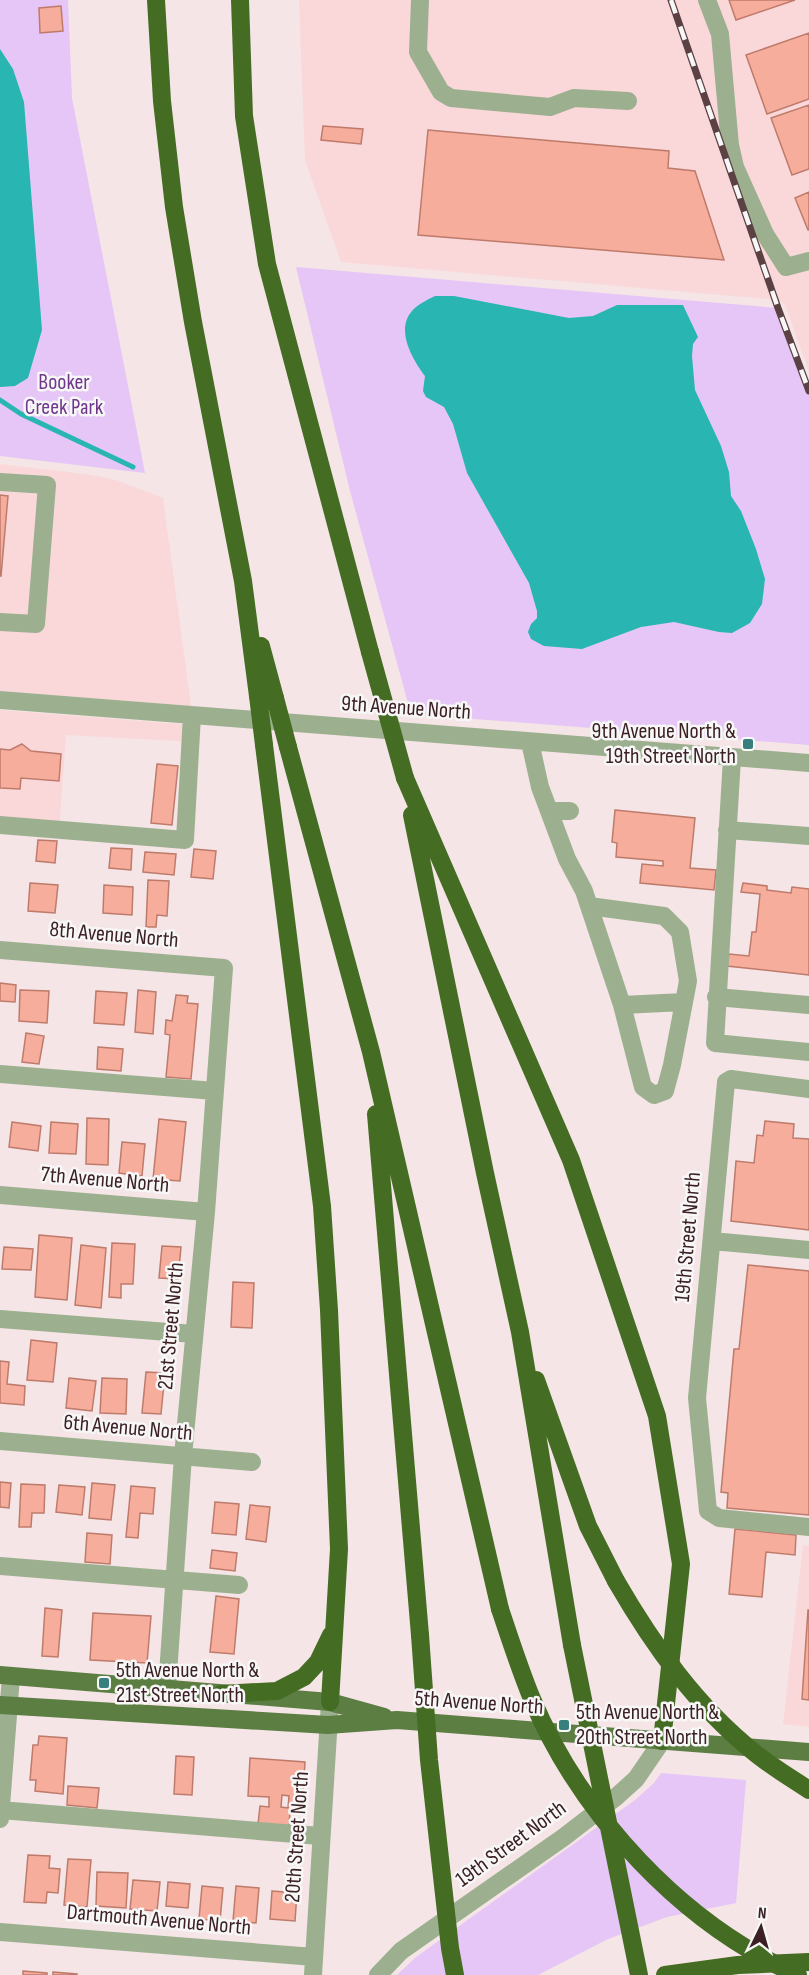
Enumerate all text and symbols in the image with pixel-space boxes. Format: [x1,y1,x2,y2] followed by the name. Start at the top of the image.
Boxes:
[25,369,104,421] park label: Booker Creek Park
[340,690,472,726] street label: 9th Avenue North
[592,718,736,770] place label: 9th Avenue North & 19th Street North
[741,737,755,751] marker: 9th Avenue North & 19th Street North
[48,916,180,954] street label: 8th Avenue North
[40,1161,170,1199] street label: 7th Avenue North
[669,1171,707,1303] street label: 19th Street North
[152,1261,190,1391] street label: 21st Street North
[62,1409,194,1447] street label: 6th Avenue North
[116,1657,259,1709] place label: 5th Avenue North & 21st Street North
[97,1676,111,1690] marker: 5th Avenue North & 21st Street North
[414,1685,544,1721] street label: 5th Avenue North
[576,1699,719,1751] place label: 5th Avenue North & 20th Street North
[557,1718,571,1732] marker: 5th Avenue North & 20th Street North
[279,1770,315,1904] street label: 20th Street North
[450,1795,572,1893] street label: 19th Street North
[731,1897,791,1957] north arrow
[66,1898,252,1942] street label: Dartmouth Avenue North
[757,1904,767,1923] text: N

